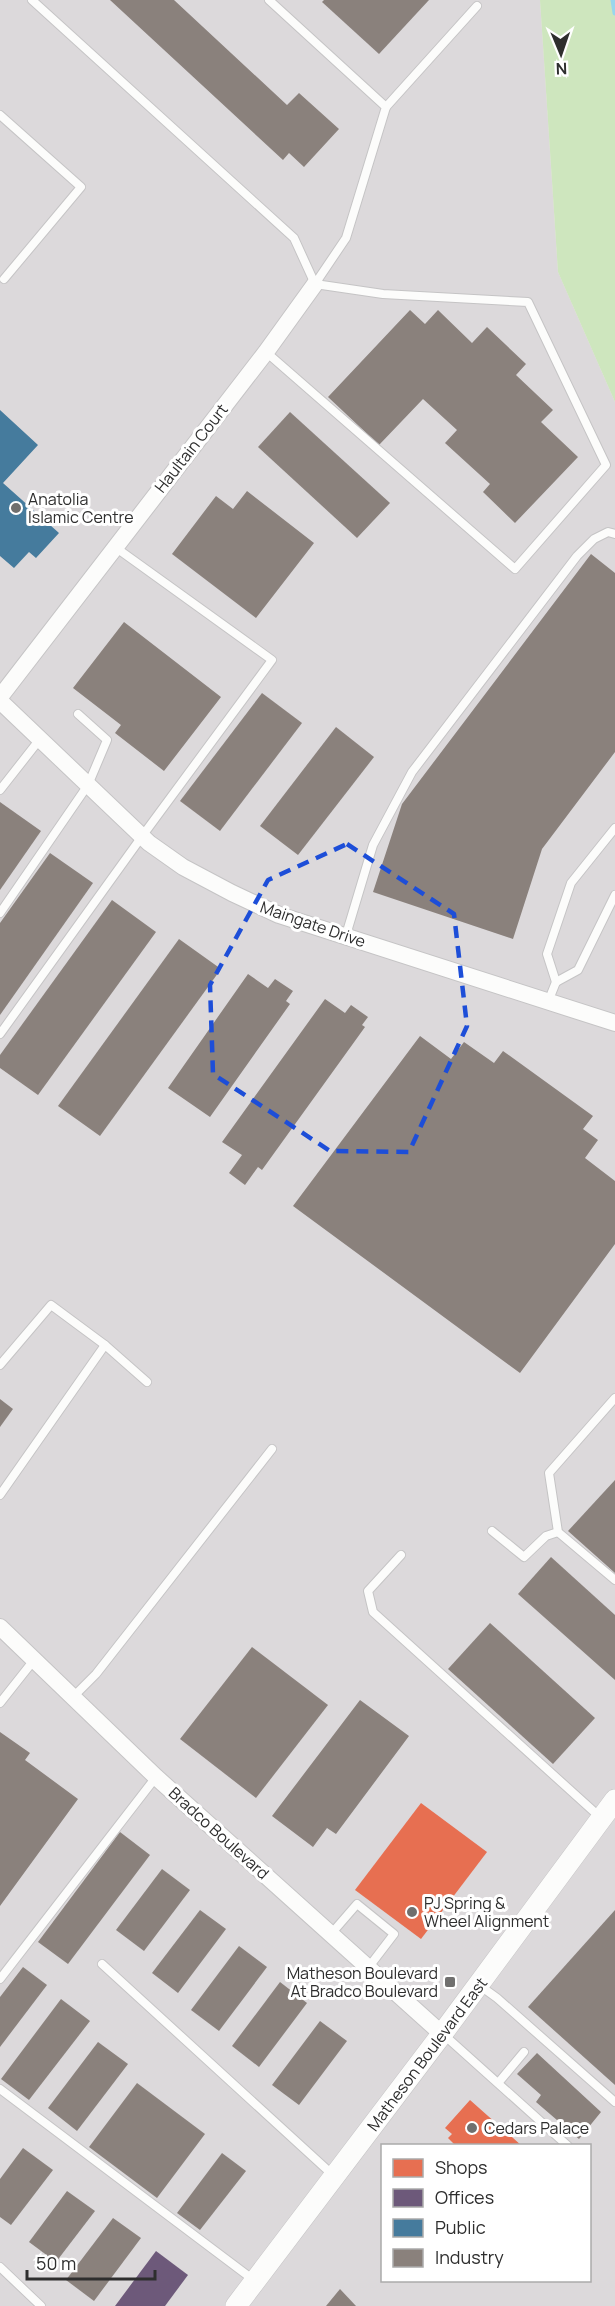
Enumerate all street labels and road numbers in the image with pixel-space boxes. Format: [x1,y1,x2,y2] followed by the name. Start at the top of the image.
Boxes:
[149,399,233,497] street label: Haultain Court
[257,896,369,952] street label: Maingate Drive
[164,1782,274,1884] street label: Bradco Boulevard
[362,1973,492,2135] street label: Matheson Boulevard East

